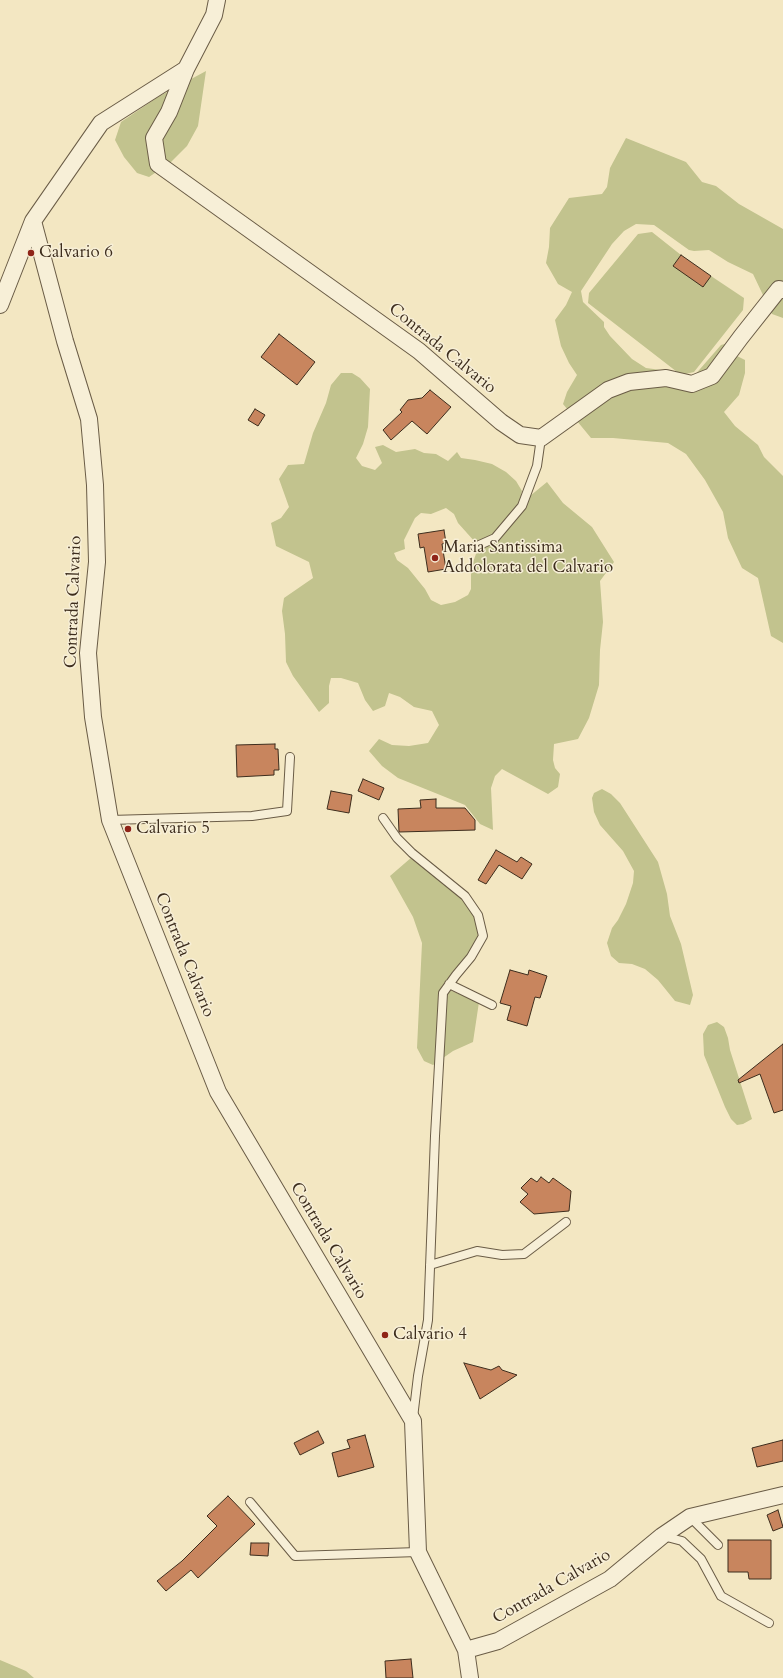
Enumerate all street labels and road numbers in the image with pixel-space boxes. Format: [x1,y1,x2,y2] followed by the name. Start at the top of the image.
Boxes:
[384,299,500,399] street label: Contrada Calvario
[61,535,87,669] street label: Contrada Calvario
[150,890,218,1020] street label: Contrada Calvario
[285,1179,371,1303] street label: Contrada Calvario
[490,1545,614,1629] street label: Contrada Calvario

